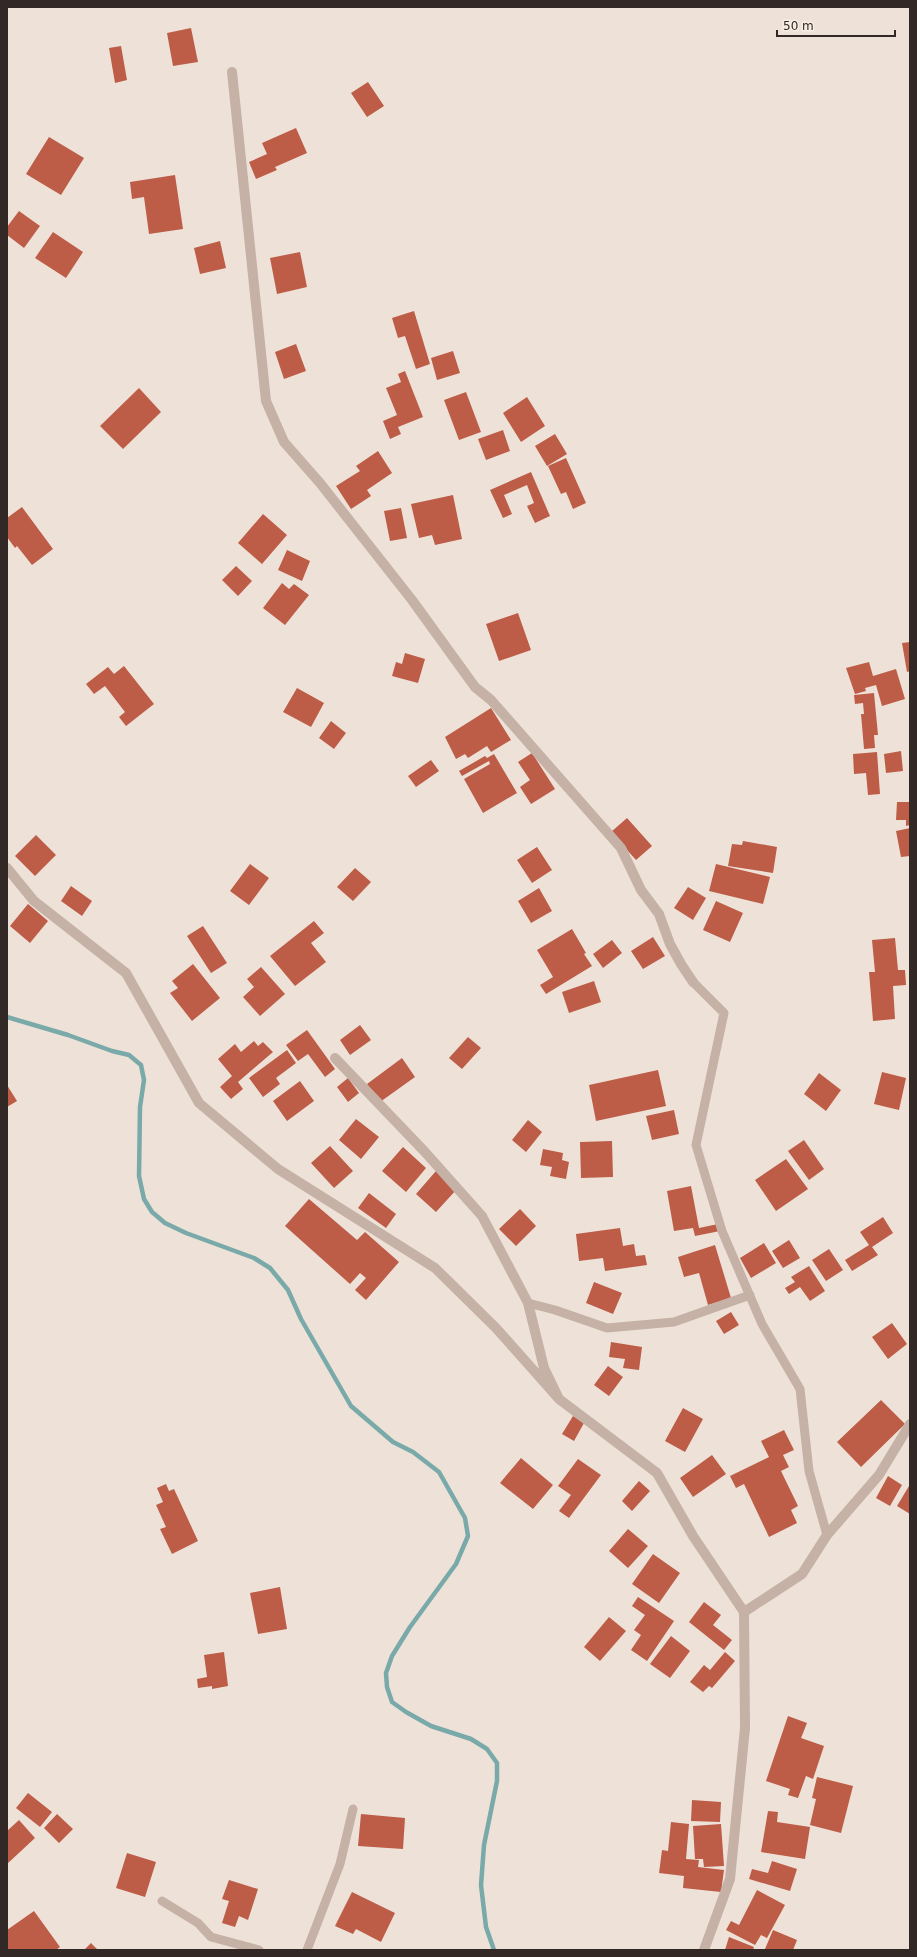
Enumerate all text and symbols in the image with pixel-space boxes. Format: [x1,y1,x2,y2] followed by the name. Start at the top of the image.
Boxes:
[777,12,895,38] scale bar
[783,19,814,33] text: 50 m

